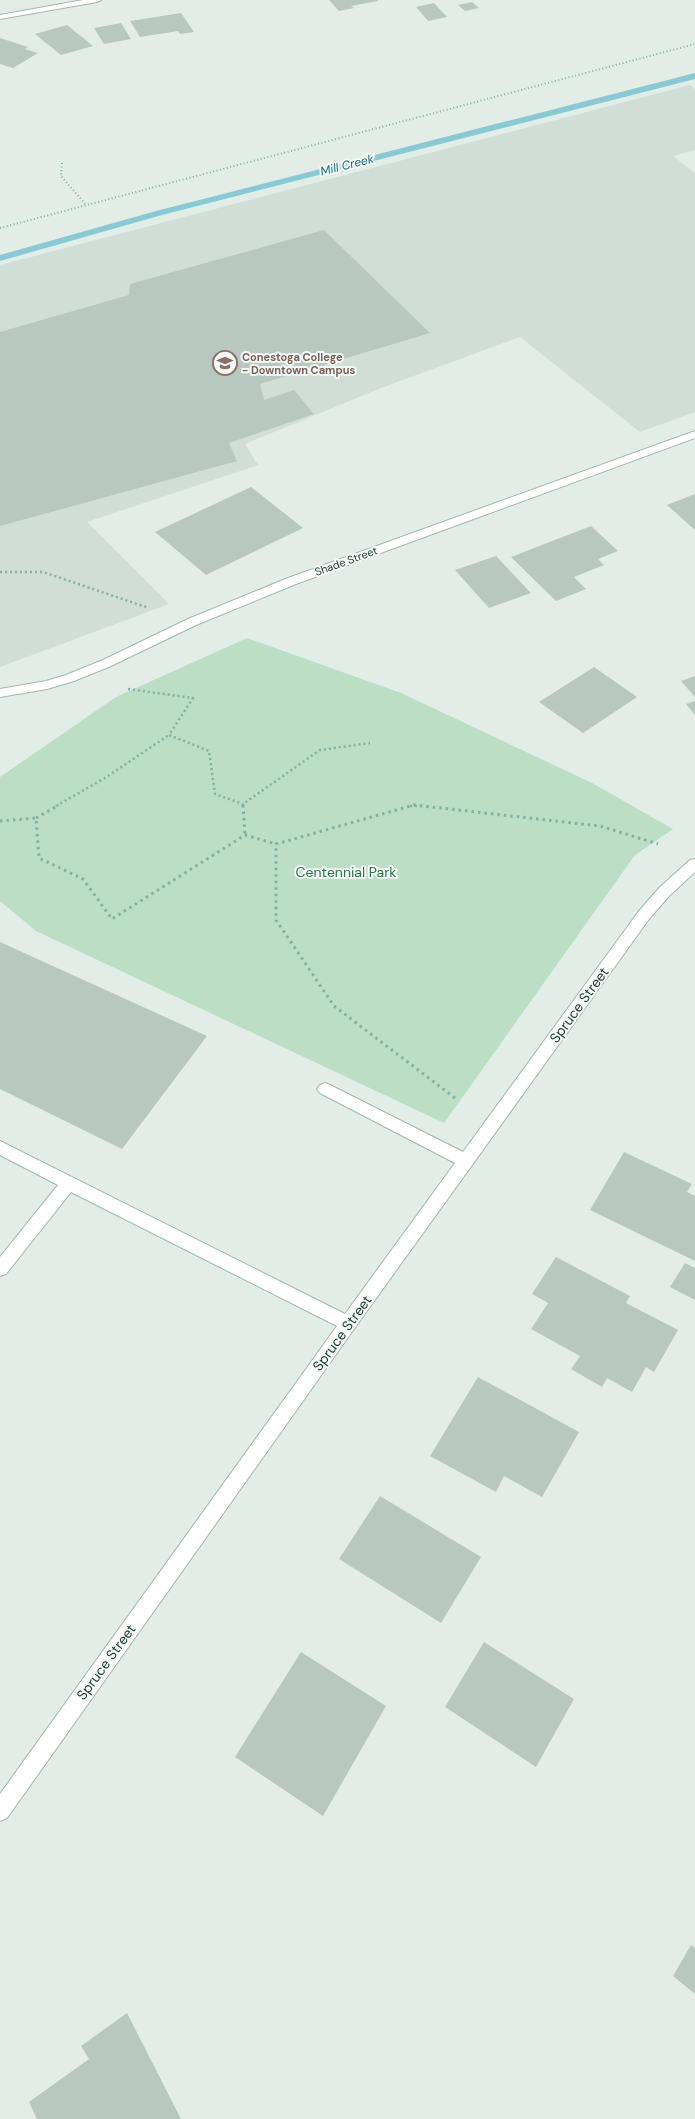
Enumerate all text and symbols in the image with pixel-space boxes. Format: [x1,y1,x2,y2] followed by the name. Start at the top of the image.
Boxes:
[319,150,376,179] water label: Mill Creek
[212,350,238,376] school or university icon: Conestoga College - Downtown Campus
[242,350,355,377] place label: Conestoga College - Downtown Campus
[313,543,379,579] street label: Shade Street
[296,863,396,881] park label: Centennial Park
[545,964,613,1046] street label: Spruce Street
[308,1292,376,1374] street label: Spruce Street
[72,1621,140,1703] street label: Spruce Street

